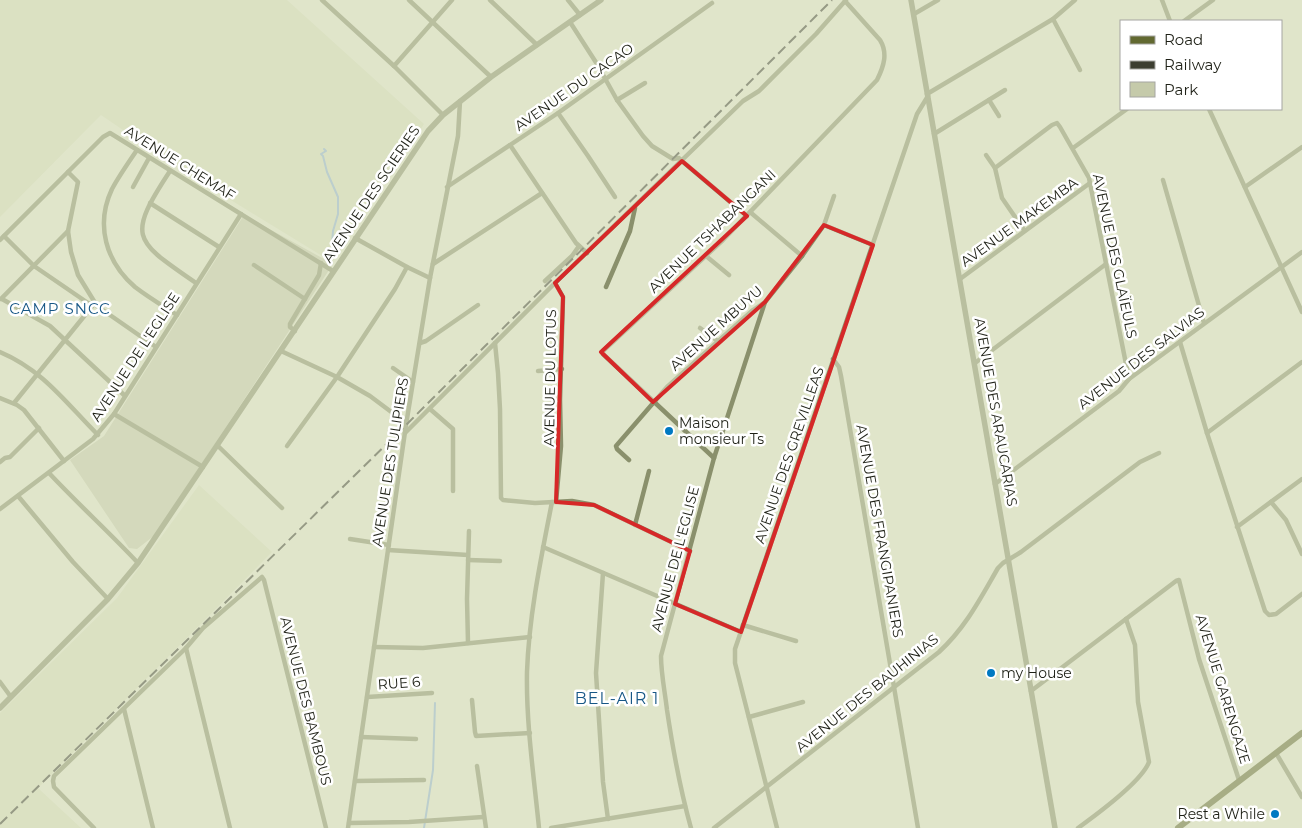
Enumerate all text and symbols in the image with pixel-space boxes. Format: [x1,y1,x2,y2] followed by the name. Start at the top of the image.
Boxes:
[1120,20,1282,110] legend
[1164,30,1203,49] text: Road
[511,39,637,135] street label: AVENUE DU CACAO
[1164,55,1222,74] text: Railway
[1164,80,1198,99] text: Park
[121,122,239,204] street label: AVENUE CHEMAF
[318,122,424,266] street label: AVENUE DES SCIERIES
[645,165,779,297] street label: AVENUE TSHABANGANI
[1089,172,1141,340] street label: AVENUE DES GLAÏEULS
[957,173,1082,271] street label: AVENUE MAKEMBA
[666,282,766,374] street label: AVENUE MBUYU
[87,289,183,425] street label: AVENUE DE L'EGLISE
[9,299,111,318] district label: CAMP SNCC
[1074,303,1208,413] street label: AVENUE DES SALVIAS
[540,309,560,447] street label: AVENUE DU LOTUS
[971,316,1021,508] street label: AVENUE DES ARAUCARIAS
[750,364,828,546] street label: AVENUE DES GREVILLEAS
[368,376,412,548] street label: AVENUE DES TULIPIERS
[679,414,764,448] place label: Maison monsieur Ts
[852,423,908,639] street label: AVENUE DES FRANGIPANIERS
[663,425,675,437] marker: Maison monsieur Ts
[647,484,703,634] street label: AVENUE DE L'EGLISE
[1192,612,1254,766] street label: AVENUE GARENGAZE
[276,615,336,787] street label: AVENUE DES BAMBOUS
[792,630,942,756] street label: AVENUE DES BAUHINIAS
[1001,664,1072,682] place label: my House
[985,667,997,679] marker: my House
[377,672,421,693] street label: RUE 6
[575,689,659,708] district label: BEL-AIR 1
[1178,805,1265,823] place label: Rest a While
[1269,808,1281,820] marker: Rest a While

